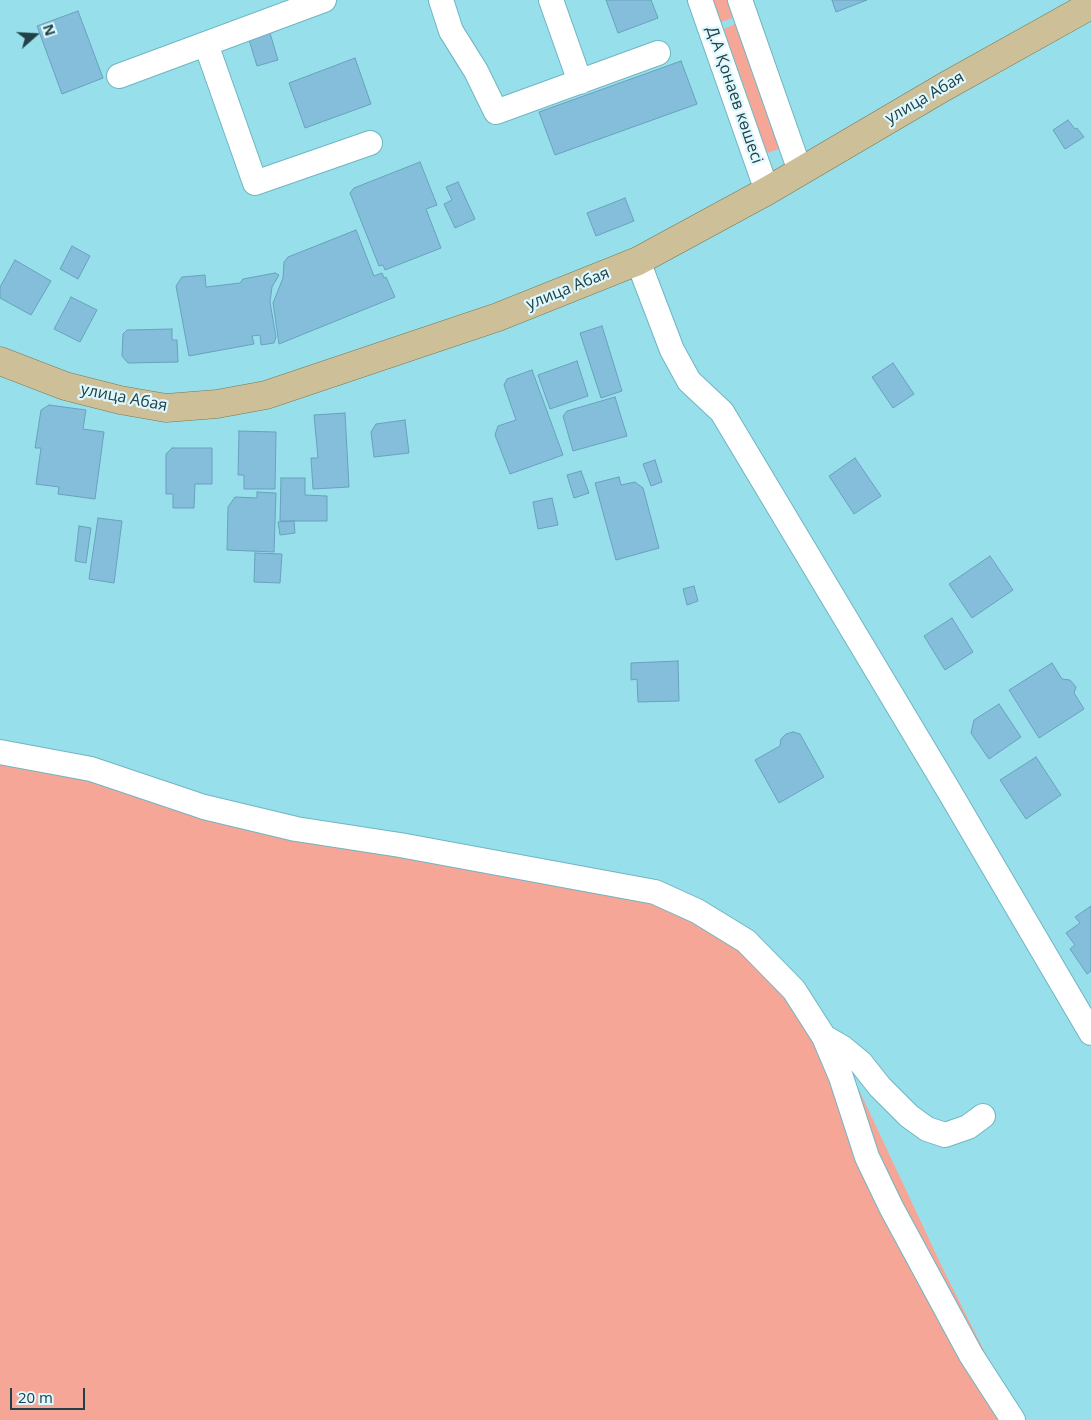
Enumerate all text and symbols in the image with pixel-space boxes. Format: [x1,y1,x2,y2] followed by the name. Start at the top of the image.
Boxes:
[10,10,60,60] north arrow
[39,21,60,38] text: N
[702,24,766,166] street label: Д.А Қонаев көшесі
[882,68,968,128] street label: улица Абая
[524,264,612,314] street label: улица Абая
[79,380,169,416] street label: улица Абая
[12,1378,88,1410] scale bar
[18,1387,53,1407] text: 20 m

